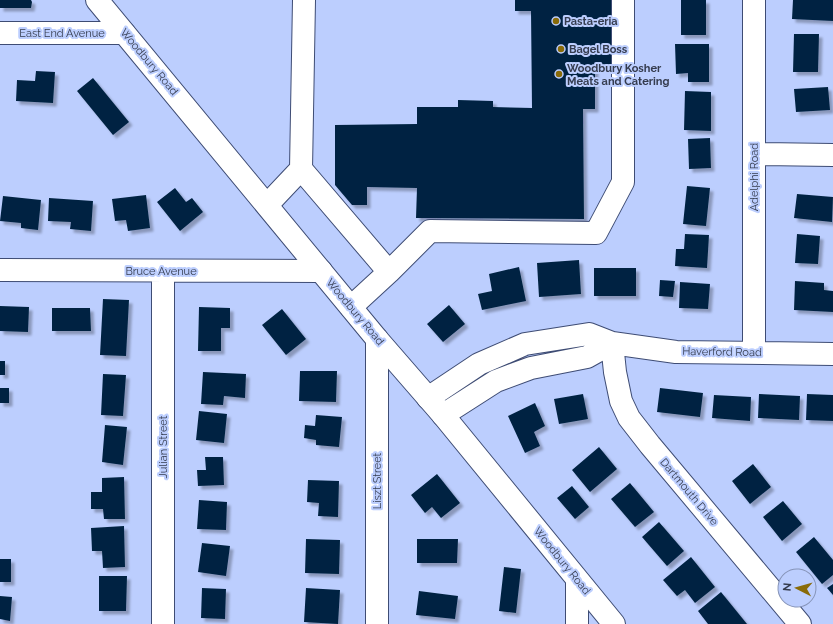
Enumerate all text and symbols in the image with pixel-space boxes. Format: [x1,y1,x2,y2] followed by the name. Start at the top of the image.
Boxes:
[564,15,618,28] place label: Pasta-eria
[551,16,561,26] marker: Pasta-eria
[117,26,181,98] street label: Woodbury Road
[19,27,105,40] street label: East End Avenue
[569,43,628,56] place label: Bagel Boss
[556,44,566,54] marker: Bagel Boss
[567,62,670,88] place label: Woodbury Kosher Meats and Catering
[554,69,564,79] marker: Woodbury Kosher Meats and Catering
[748,143,761,211] street label: Adelphi Road
[125,265,197,278] street label: Bruce Avenue
[323,276,387,348] street label: Woodbury Road
[682,345,762,359] street label: Haverford Road
[157,415,170,478] street label: Julian Street
[371,452,384,509] street label: Liszt Street
[657,456,721,529] street label: Dartmouth Drive
[531,525,593,597] street label: Woodbury Road
[777,568,817,608] north arrow
[781,582,794,592] text: N

